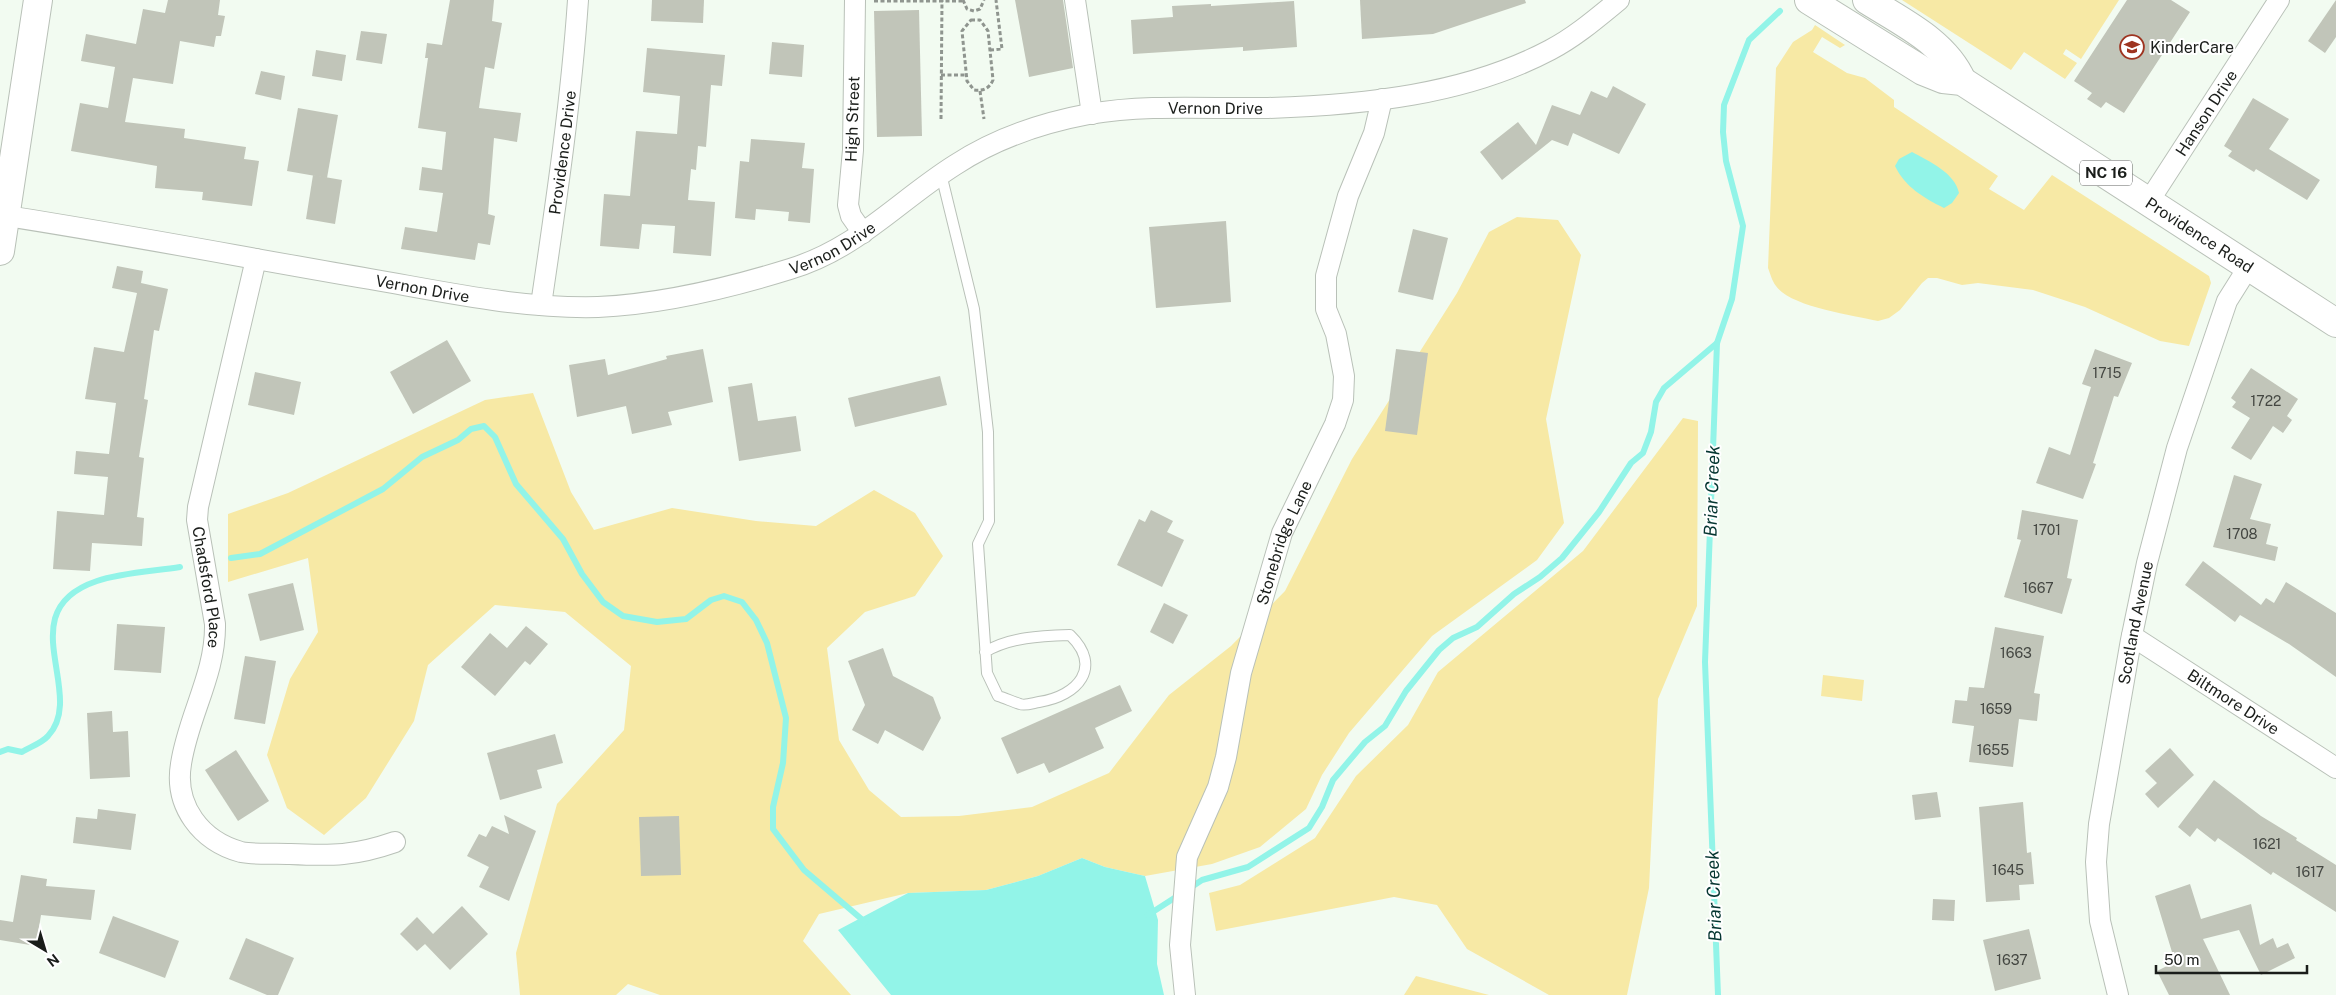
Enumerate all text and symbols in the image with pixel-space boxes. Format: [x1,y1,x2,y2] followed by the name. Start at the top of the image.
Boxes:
[2119,34,2145,60] school or university icon: KinderCare
[2150,38,2234,57] place label: KinderCare
[2172,66,2241,160] street label: Hanson Drive
[842,76,863,162] street label: High Street
[545,89,580,216] street label: Providence Drive
[1168,99,1263,118] street label: Vernon Drive
[2080,160,2132,186] road number: NC 16
[2142,193,2257,277] street label: Providence Road
[787,218,879,279] street label: Vernon Drive
[374,271,471,306] street label: Vernon Drive
[2092,365,2122,381] house number: 1715
[2251,393,2281,409] house number: 1722
[1699,445,1724,537] water label: Briar Creek
[1252,477,1316,607] street label: Stonebridge Lane
[2033,522,2061,538] house number: 1701
[188,525,224,649] street label: Chadsford Place
[2226,526,2258,542] house number: 1708
[2114,559,2157,686] street label: Scotland Avenue
[2022,580,2054,596] house number: 1667
[2000,645,2032,661] house number: 1663
[2184,666,2283,739] street label: Biltmore Drive
[1980,701,2012,717] house number: 1659
[1977,742,2009,758] house number: 1655
[2253,836,2281,852] house number: 1621
[1701,850,1726,942] water label: Briar Creek
[1992,862,2024,878] house number: 1645
[2296,864,2324,880] house number: 1617
[20,925,70,975] north arrow
[2156,942,2307,974] scale bar
[44,951,62,970] text: N
[2164,951,2199,968] text: 50 m
[1996,952,2028,968] house number: 1637

